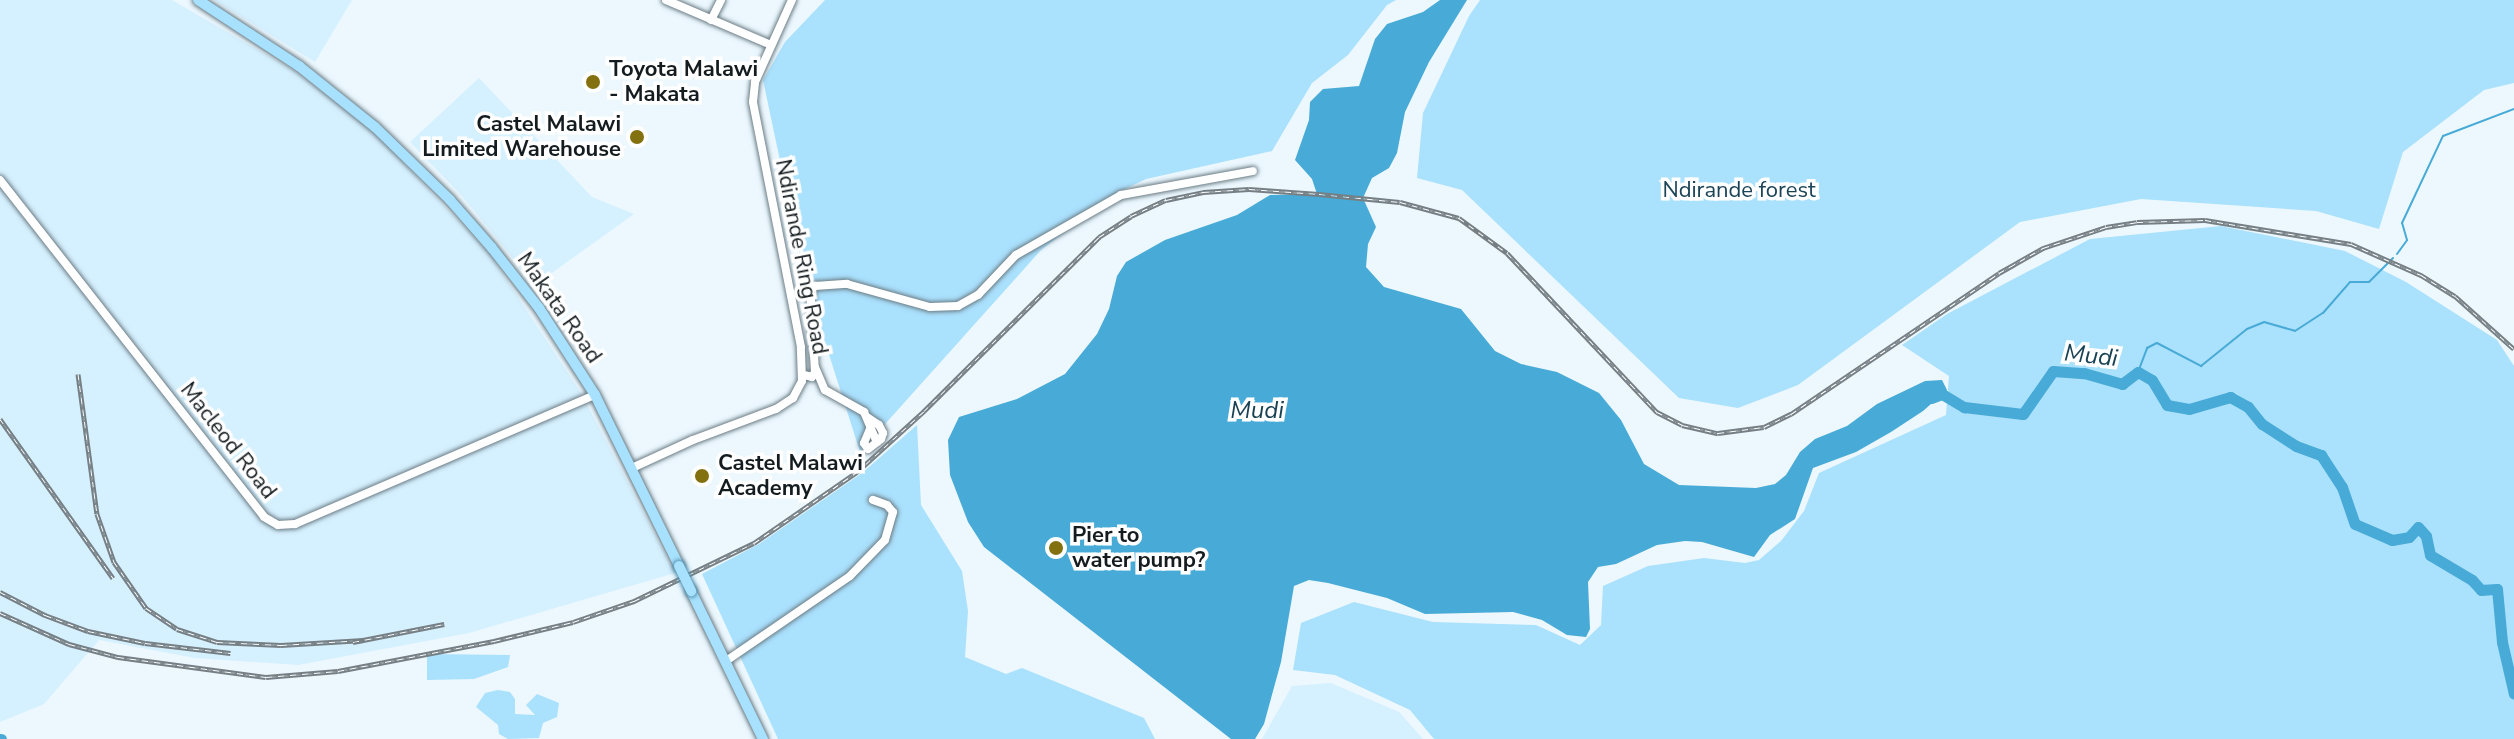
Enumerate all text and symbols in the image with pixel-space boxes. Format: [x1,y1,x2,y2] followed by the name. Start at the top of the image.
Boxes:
[609,56,758,108] place label: Toyota Malawi - Makata
[584,73,602,91] marker: Toyota Malawi - Makata
[422,111,621,162] place label: Castel Malawi Limited Warehouse
[628,128,646,146] marker: Castel Malawi Limited Warehouse
[769,157,833,357] street label: Ndirande Ring Road
[1662,178,1816,204] park label: Ndirande forest
[511,248,607,368] street label: Makata Road
[2063,339,2119,373] water label: Mudi
[174,377,282,505] street label: Macleod Road
[1230,397,1284,425] water label: Mudi
[718,450,863,502] place label: Castel Malawi Academy
[693,467,711,485] marker: Castel Malawi Academy
[1072,522,1205,574] place label: Pier to water pump?
[1047,539,1065,557] marker: Pier to water pump?

